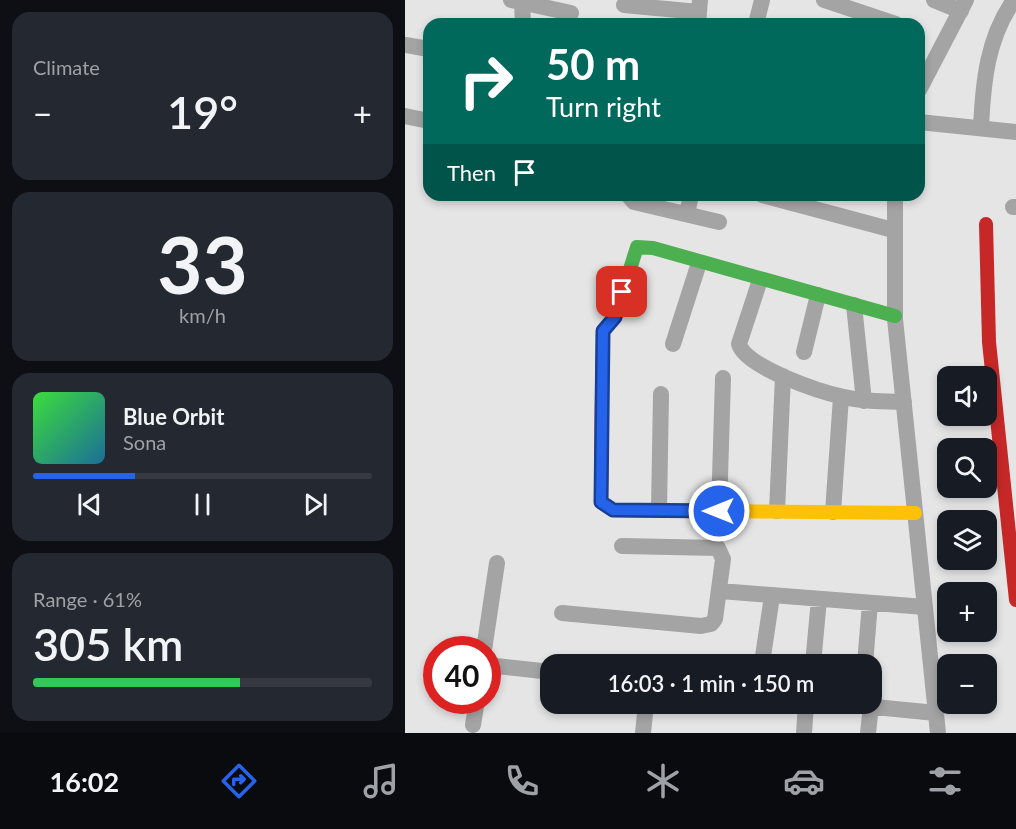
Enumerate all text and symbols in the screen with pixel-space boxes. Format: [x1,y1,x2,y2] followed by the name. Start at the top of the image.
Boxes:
[546,39,640,89] text: 50 m
[447,42,525,120] icon: right
[33,55,100,79] text: Climate
[167,85,238,139] text: 19°
[546,90,661,123] text: Turn right
[33,93,52,133] text: −
[353,93,372,133] text: +
[508,156,541,189] icon: arrive
[447,159,496,186] text: Then
[157,217,248,311] text: 33
[596,266,647,317] pin
[605,275,638,308] icon: arrive
[179,303,226,327] text: km/h
[937,366,997,714] map controls
[937,366,997,426] button: sound
[123,403,224,430] text: Blue Orbit
[123,430,166,454] text: Sona
[937,438,997,498] button: search
[687,479,751,543] position arrow
[73,488,106,521] icon: previous
[186,488,219,521] icon: pause
[299,488,332,521] icon: next
[937,510,997,570] button: layers
[937,582,997,642] button: +
[33,587,142,611] text: Range · 61%
[33,617,183,671] text: 305 km
[423,636,501,714] speed limit sign: 40
[937,654,997,714] button: −
[608,670,814,697] text: 16:03 · 1 min · 150 m
[218,760,260,802] icon: directions
[360,760,402,802] icon: music
[501,760,543,802] icon: phone
[642,760,684,802] icon: climate
[783,760,825,802] icon: car
[924,760,966,802] icon: filters
[50,765,119,798] text: 16:02

